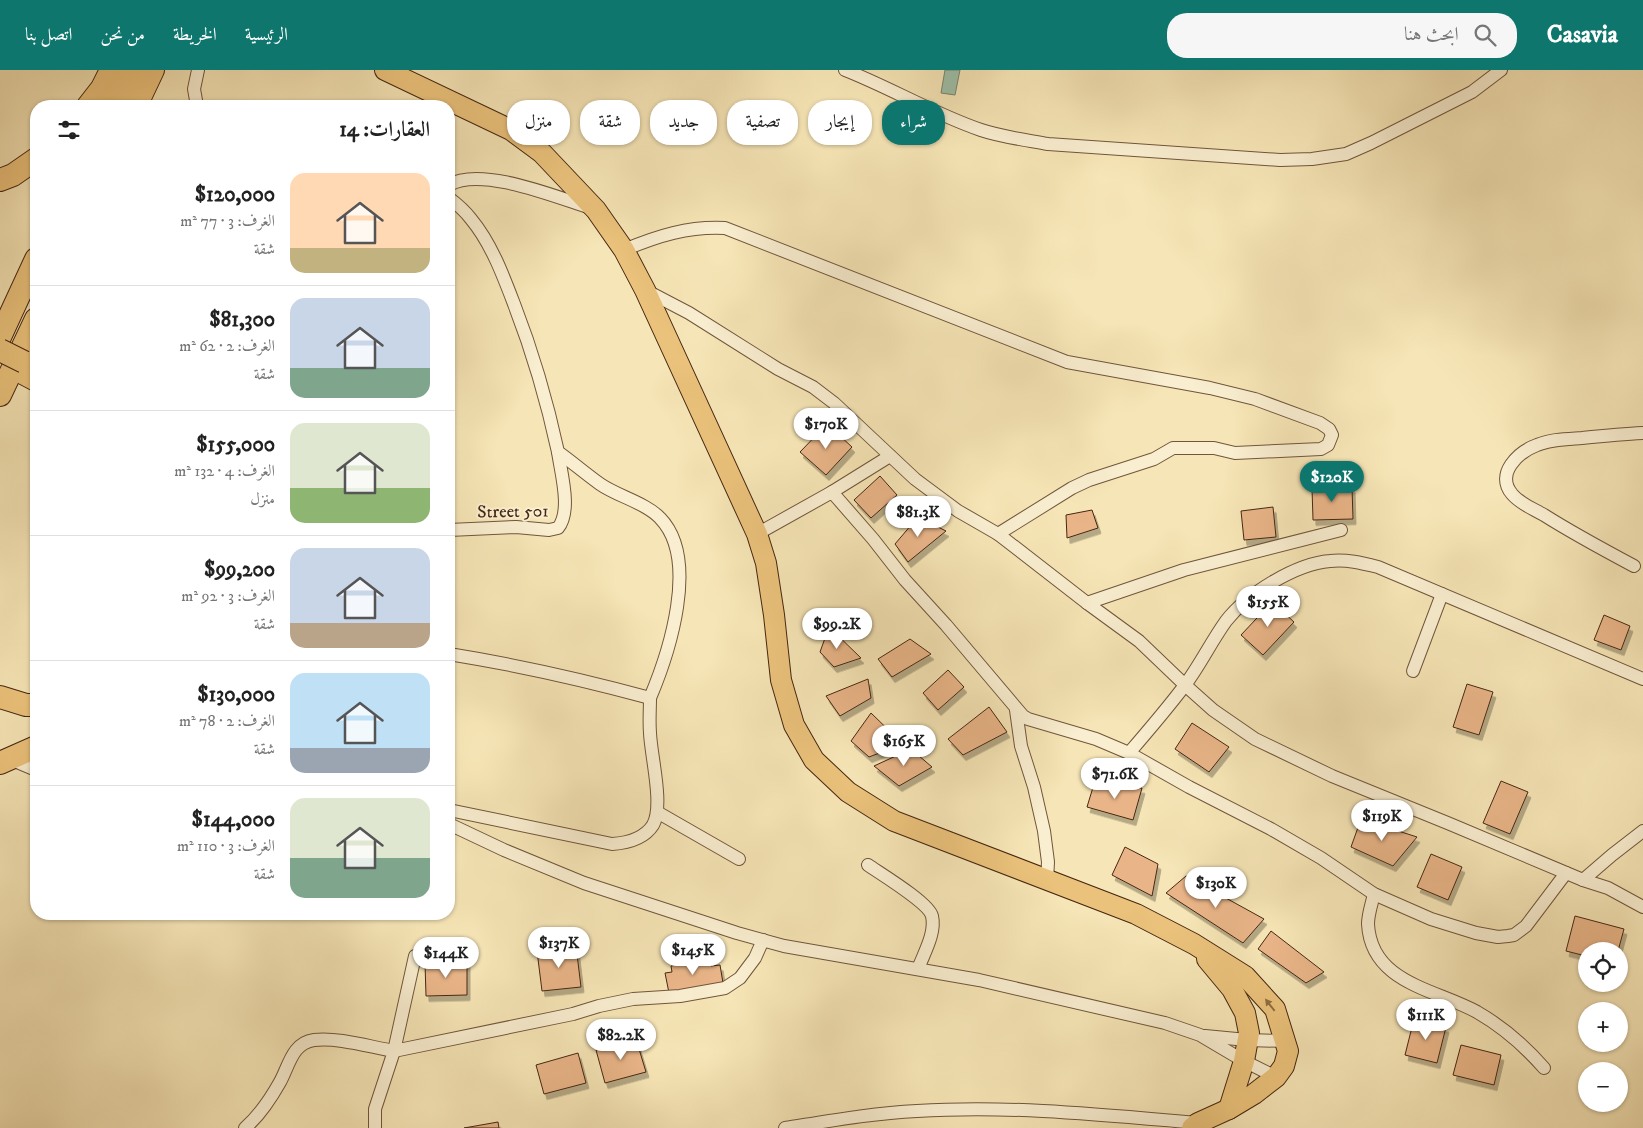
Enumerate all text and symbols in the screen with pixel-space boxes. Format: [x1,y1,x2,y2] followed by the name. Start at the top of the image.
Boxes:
[1167,13,1517,58] search box
[1547,20,1618,50] text: Casavia
[1471,21,1499,49] icon: search
[1404,23,1459,46] text: ابحث هنا
[25,24,72,46] text: اتصل بنا
[100,24,145,46] text: من نحن
[173,24,217,46] text: الخريطة
[245,24,288,46] text: الرئيسية
[507,100,570,145] chip: منزل
[580,100,640,145] chip: شقة
[650,100,717,145] chip: جديد
[727,100,798,145] chip: تصفية
[808,100,872,145] chip: إيجار
[882,100,945,145] chip: شراء
[55,116,83,144] icon: filters
[339,117,430,143] text: العقارات: 14
[195,182,275,208] text: $120,000
[330,193,390,253] icon: home
[180,211,275,231] text: الغرف: 3 · 77 m²
[254,239,275,259] text: شقة
[209,307,275,333] text: $81,300
[330,318,390,378] icon: home
[179,336,275,356] text: الغرف: 2 · 62 m²
[254,364,275,384] text: شقة
[791,408,861,450] pin: $170K
[805,414,847,434] text: $170K
[196,432,275,458] text: $155,000
[330,443,390,503] icon: home
[1297,460,1367,503] pin: $120K
[174,461,275,481] text: الغرف: 4 · 132 m²
[1311,467,1353,487] text: $120K
[250,489,275,509] text: منزل
[877,496,959,538] pin: $81.3K
[477,500,549,524] street label: Street 501
[896,502,940,522] text: $81.3K
[204,557,275,583] text: $99,200
[330,568,390,628] icon: home
[181,586,275,606] text: الغرف: 3 · 92 m²
[1233,586,1303,628] pin: $155K
[1247,592,1289,612] text: $155K
[796,608,878,650] pin: $99.2K
[254,614,275,634] text: شقة
[813,614,861,634] text: $99.2K
[197,682,275,708] text: $130,000
[330,693,390,753] icon: home
[179,711,275,731] text: الغرف: 2 · 78 m²
[869,724,939,767] pin: $165K
[883,731,925,751] text: $165K
[254,739,275,759] text: شقة
[1074,758,1156,800] pin: $71.6K
[1092,764,1138,784] text: $71.6K
[1347,800,1417,842] pin: $119K
[1362,806,1402,826] text: $119K
[192,807,275,833] text: $144,000
[330,818,390,878] icon: home
[177,836,275,856] text: الغرف: 3 · 110 m²
[254,864,275,884] text: شقة
[1181,866,1251,909] pin: $130K
[1196,873,1236,893] text: $130K
[524,926,594,969] pin: $137K
[539,933,579,953] text: $137K
[658,934,728,976] pin: $145K
[411,936,481,979] pin: $144K
[672,940,714,960] text: $145K
[1578,942,1628,1112] map controls
[1578,942,1628,992] button: locate
[424,943,468,963] text: $144K
[1265,998,1275,1012] one-way arrow
[1391,998,1461,1041] pin: $111K
[1578,1002,1628,1052] button: +
[1407,1005,1445,1025] text: $111K
[580,1018,662,1061] pin: $82.2K
[597,1025,645,1045] text: $82.2K
[1578,1062,1628,1112] button: −

